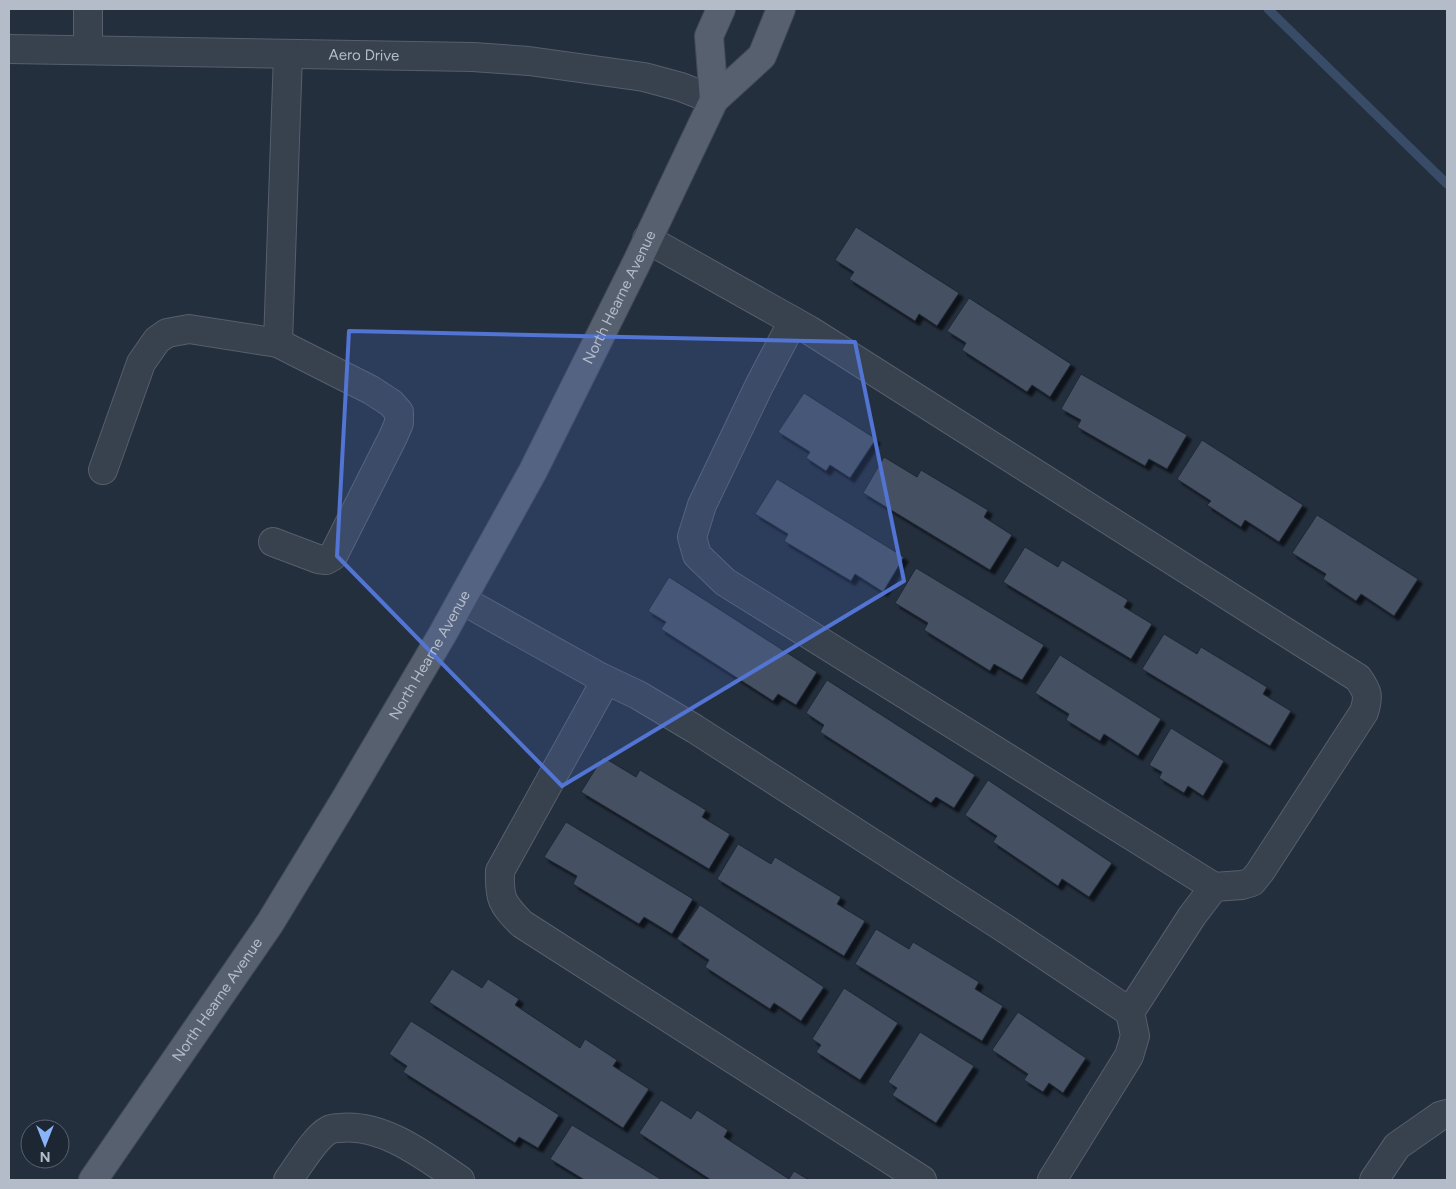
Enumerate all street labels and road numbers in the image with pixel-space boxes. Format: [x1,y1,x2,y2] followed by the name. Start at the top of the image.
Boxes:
[329,46,399,65] street label: Aero Drive
[579,228,660,367] street label: North Hearne Avenue
[385,587,474,723] street label: North Hearne Avenue
[168,934,266,1065] street label: North Hearne Avenue

